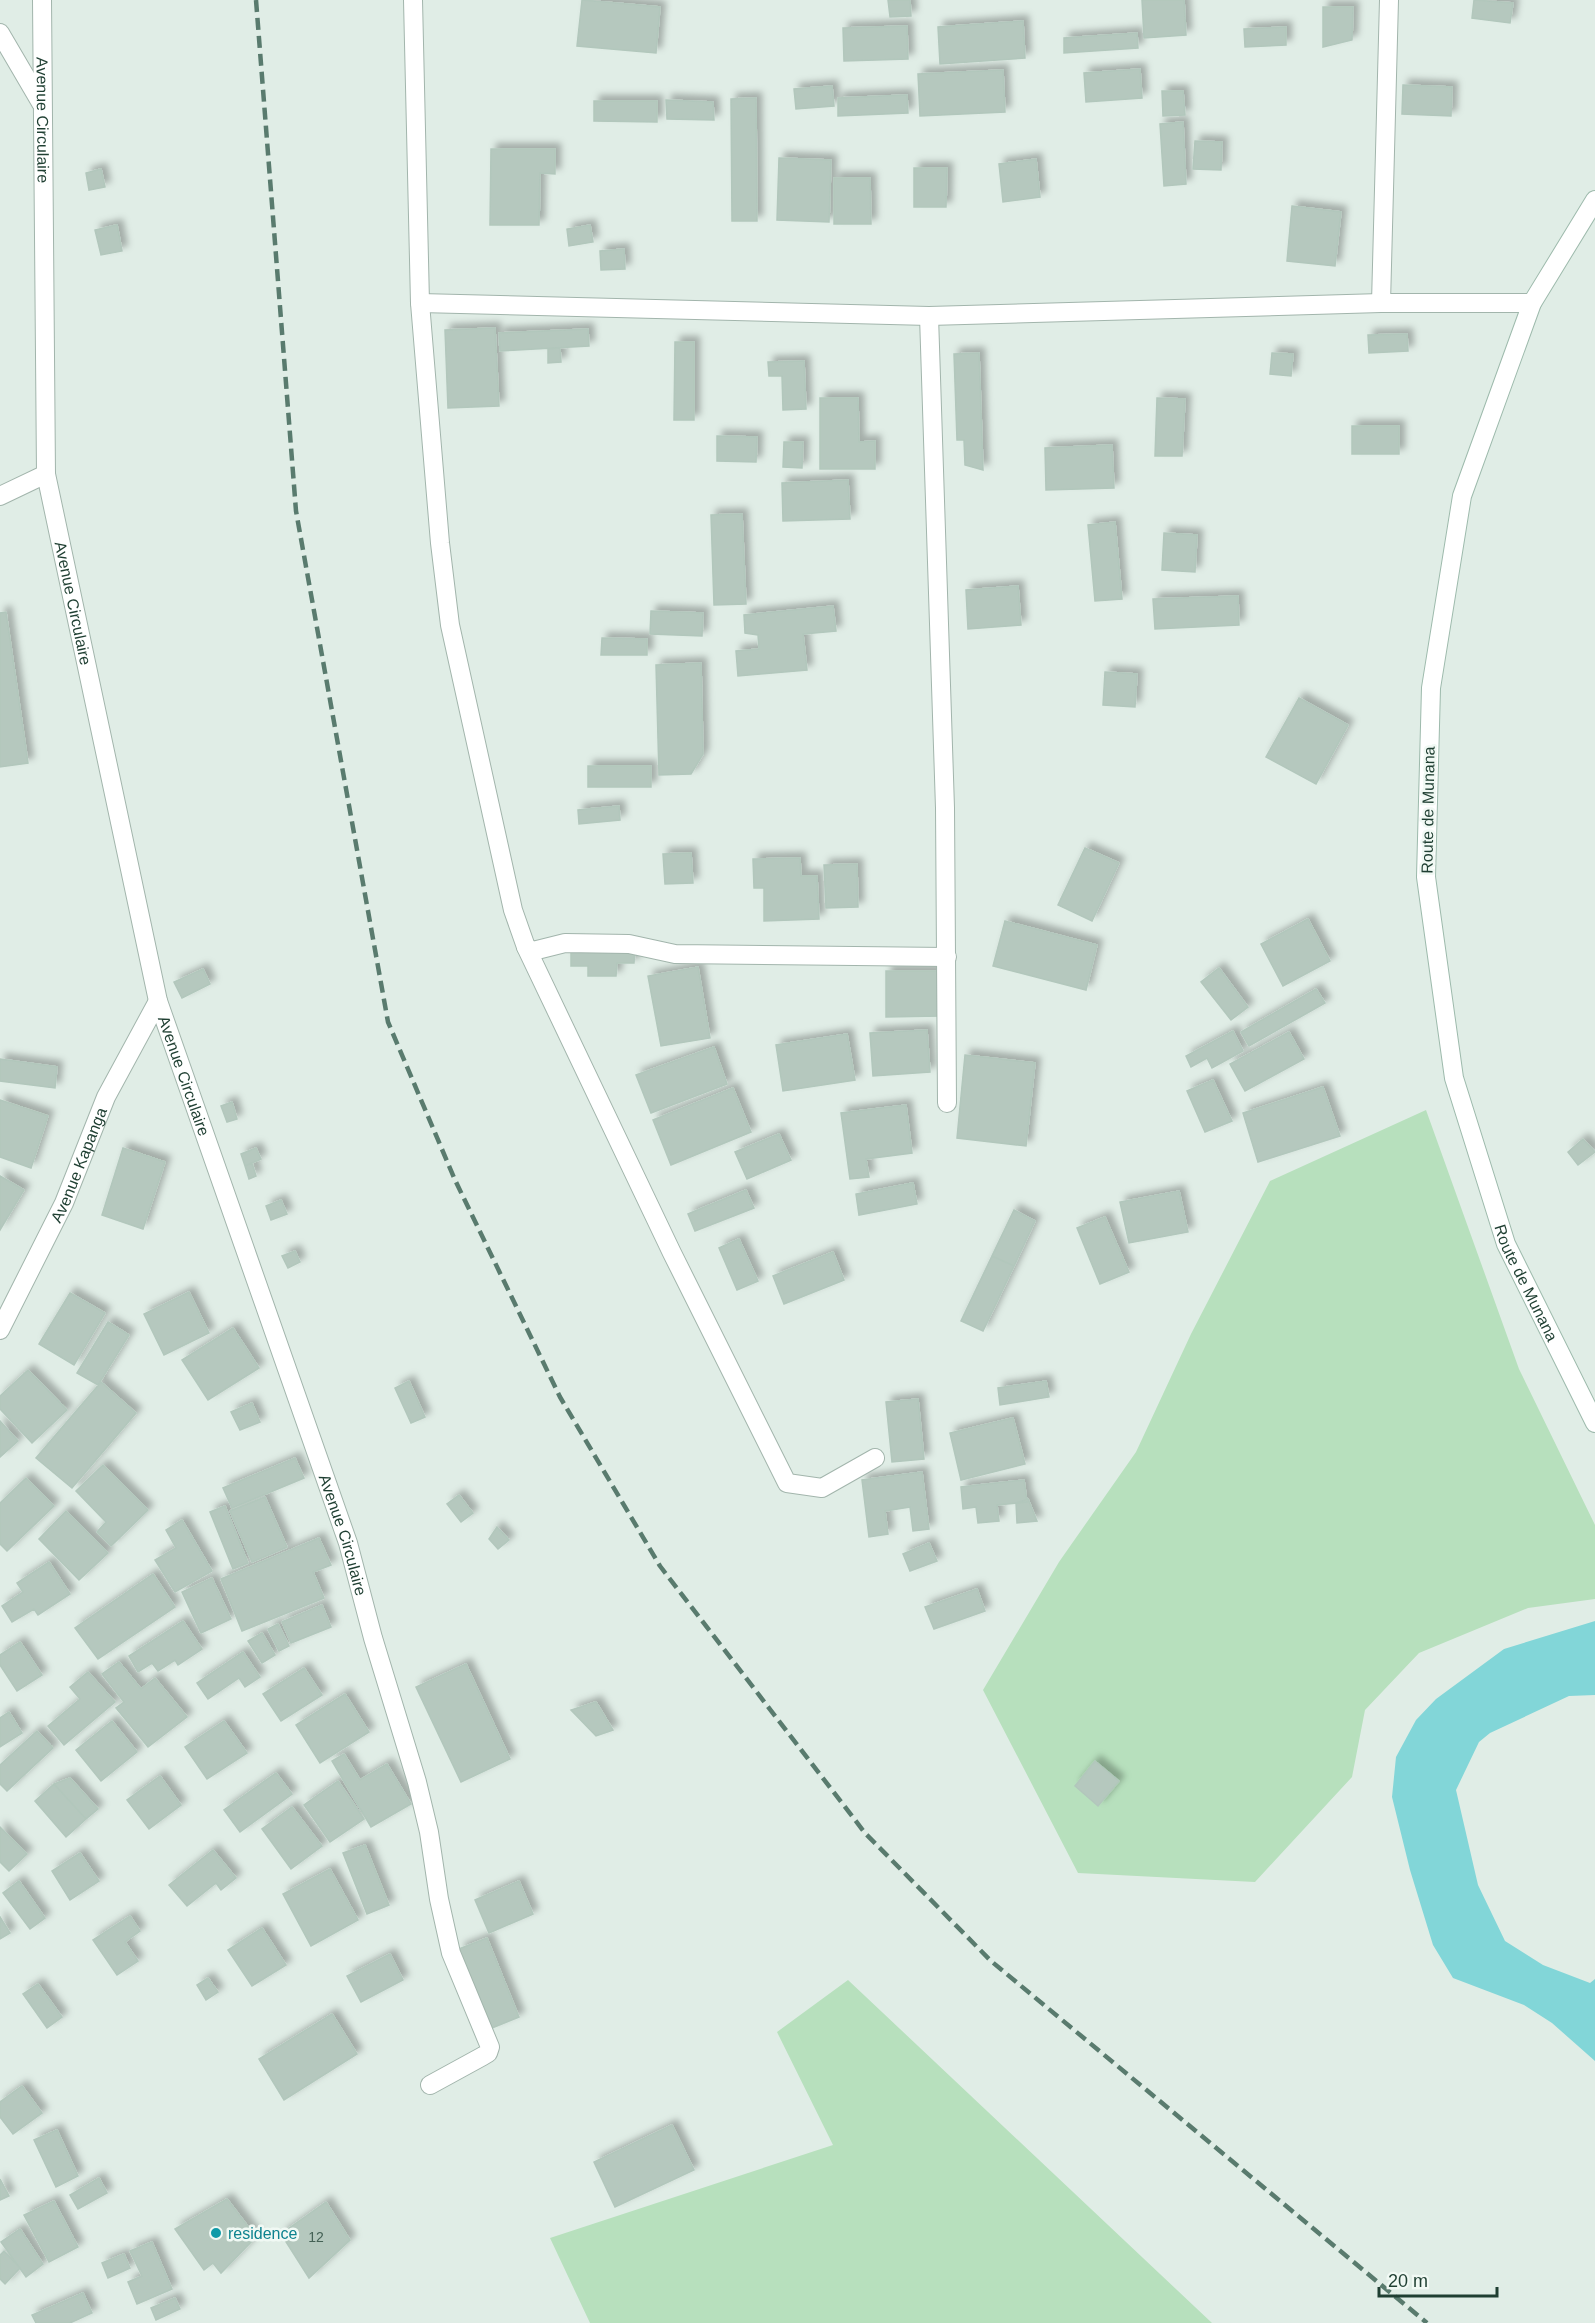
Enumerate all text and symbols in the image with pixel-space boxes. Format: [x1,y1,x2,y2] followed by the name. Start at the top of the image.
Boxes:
[34,57,52,183] street label: Avenue Circulaire
[52,540,95,667] street label: Avenue Circulaire
[1418,746,1438,874] street label: Route de Munana
[155,1013,213,1138] street label: Avenue Circulaire
[47,1105,110,1225] street label: Avenue Kapanga
[1492,1222,1561,1344] street label: Route de Munana
[316,1472,370,1597] street label: Avenue Circulaire
[228,2225,297,2242] place label: residence
[209,2226,223,2240] marker: residence
[308,2229,324,2245] house number: 12
[1379,2260,1498,2298] scale bar
[1388,2271,1428,2291] text: 20 m

